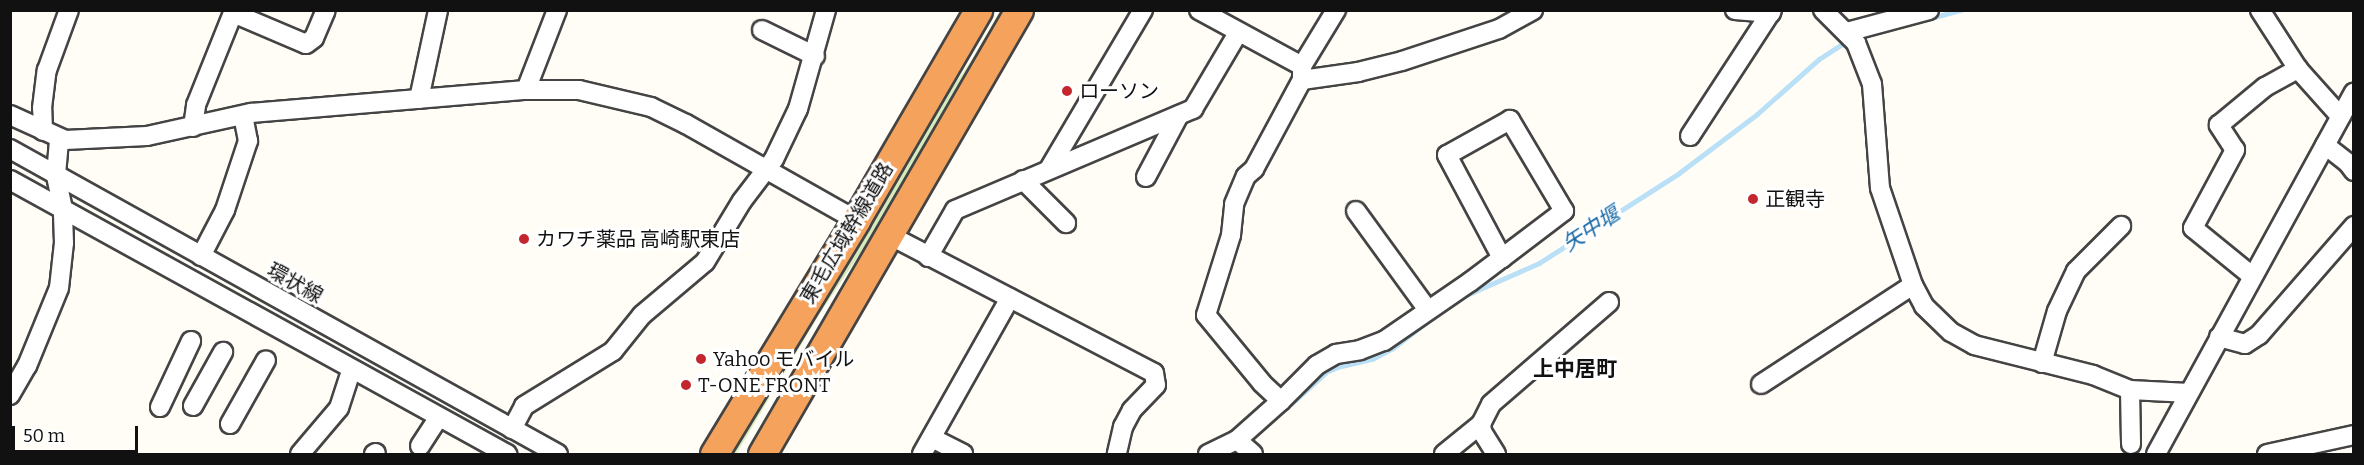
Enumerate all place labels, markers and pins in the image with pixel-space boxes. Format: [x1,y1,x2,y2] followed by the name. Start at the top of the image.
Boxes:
[1079,79,1159,103] place label: ローソン
[1060,84,1074,98] marker: ローソン
[1765,187,1825,211] place label: 正観寺
[1746,192,1760,206] marker: 正観寺
[536,227,740,251] place label: カワチ薬品 高崎駅東店
[517,232,531,246] marker: カワチ薬品 高崎駅東店
[713,347,854,371] place label: Yahoo モバイル
[694,352,708,366] marker: Yahoo モバイル
[698,373,830,397] place label: T-ONE FRONT
[679,378,693,392] marker: T-ONE FRONT

